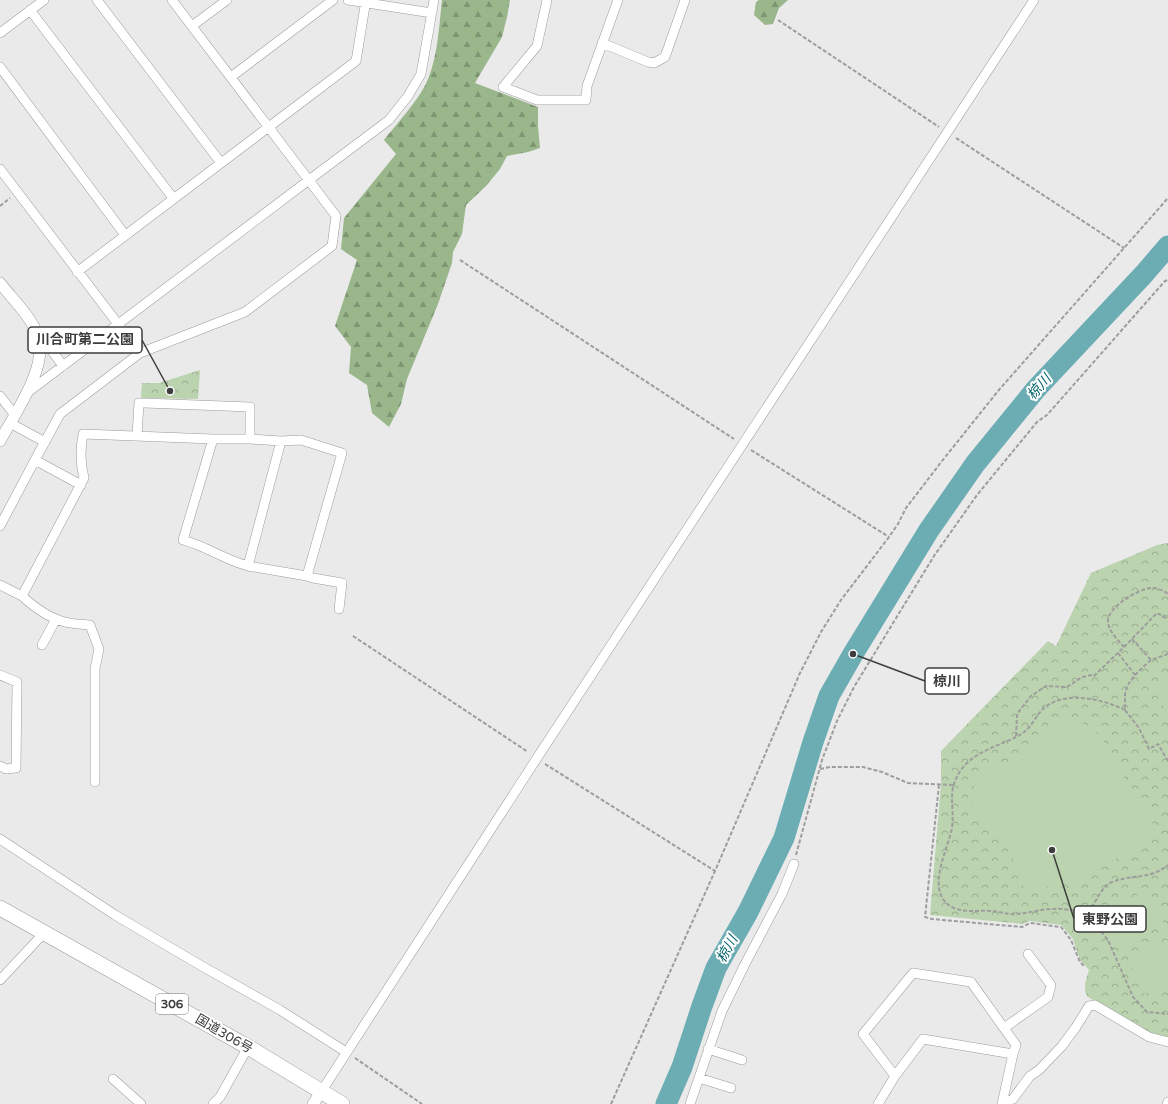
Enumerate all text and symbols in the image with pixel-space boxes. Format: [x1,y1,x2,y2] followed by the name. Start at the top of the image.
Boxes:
[28,327,142,353] callout: 川合町第二公園
[36,331,134,348] text: 川合町第二公園
[1023,369,1056,403] water label: 椋川
[925,668,969,694] callout: 椋川
[933,673,961,690] text: 椋川
[1074,906,1146,932] callout: 東野公園
[1082,911,1138,928] text: 東野公園
[713,931,742,965] water label: 椋川
[156,994,188,1014] road number: 306
[193,1011,255,1057] street label: 国道306号

